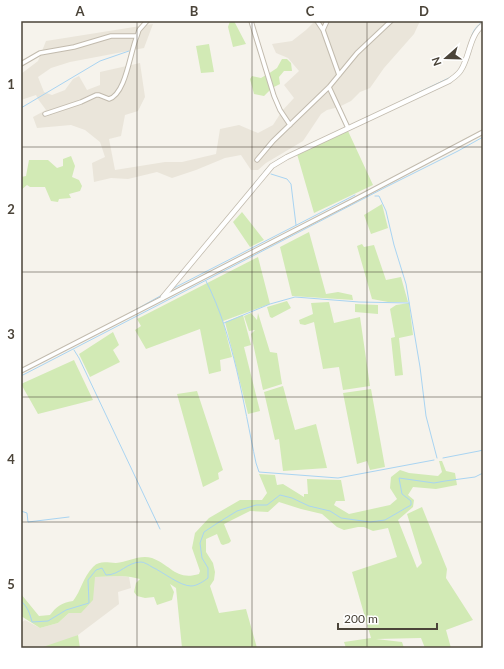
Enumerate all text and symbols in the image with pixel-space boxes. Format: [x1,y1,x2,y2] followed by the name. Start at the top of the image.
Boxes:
[74,3,85,19] text: A
[190,3,199,19] text: B
[306,3,315,19] text: C
[419,3,429,19] text: D
[426,38,466,78] north arrow
[429,55,444,68] text: N
[7,76,15,92] text: 1
[7,201,15,217] text: 2
[7,326,15,342] text: 3
[7,451,15,467] text: 4
[7,576,15,592] text: 5
[338,605,437,631] scale bar
[344,611,378,626] text: 200 m

